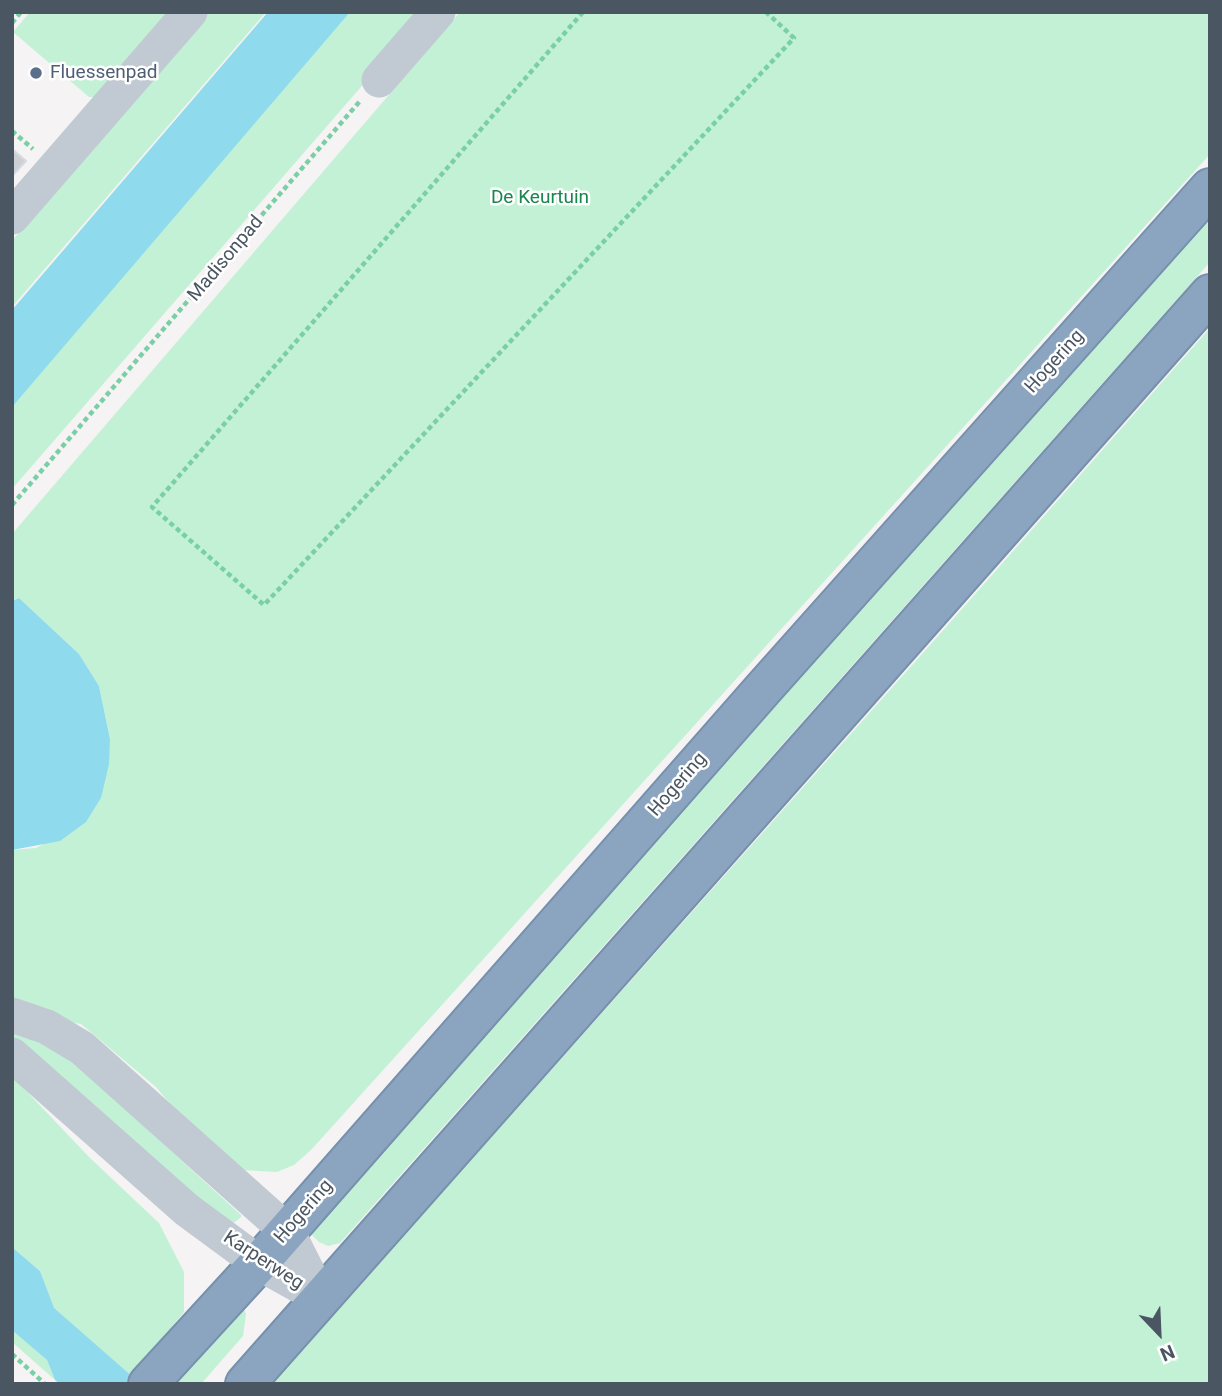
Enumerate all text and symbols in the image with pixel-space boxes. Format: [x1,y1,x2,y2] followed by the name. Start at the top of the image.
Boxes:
[50,62,158,84] place label: Fluessenpad
[28,65,44,81] marker: Fluessenpad
[491,187,589,209] park label: De Keurtuin
[183,211,269,307] street label: Madisonpad
[1021,326,1089,398] street label: Hogering
[644,748,712,822] street label: Hogering
[270,1175,338,1249] street label: Hogering
[219,1227,307,1295] street label: Karperweg
[1124,1298,1194,1368] north arrow
[1157,1340,1178,1366] text: N

